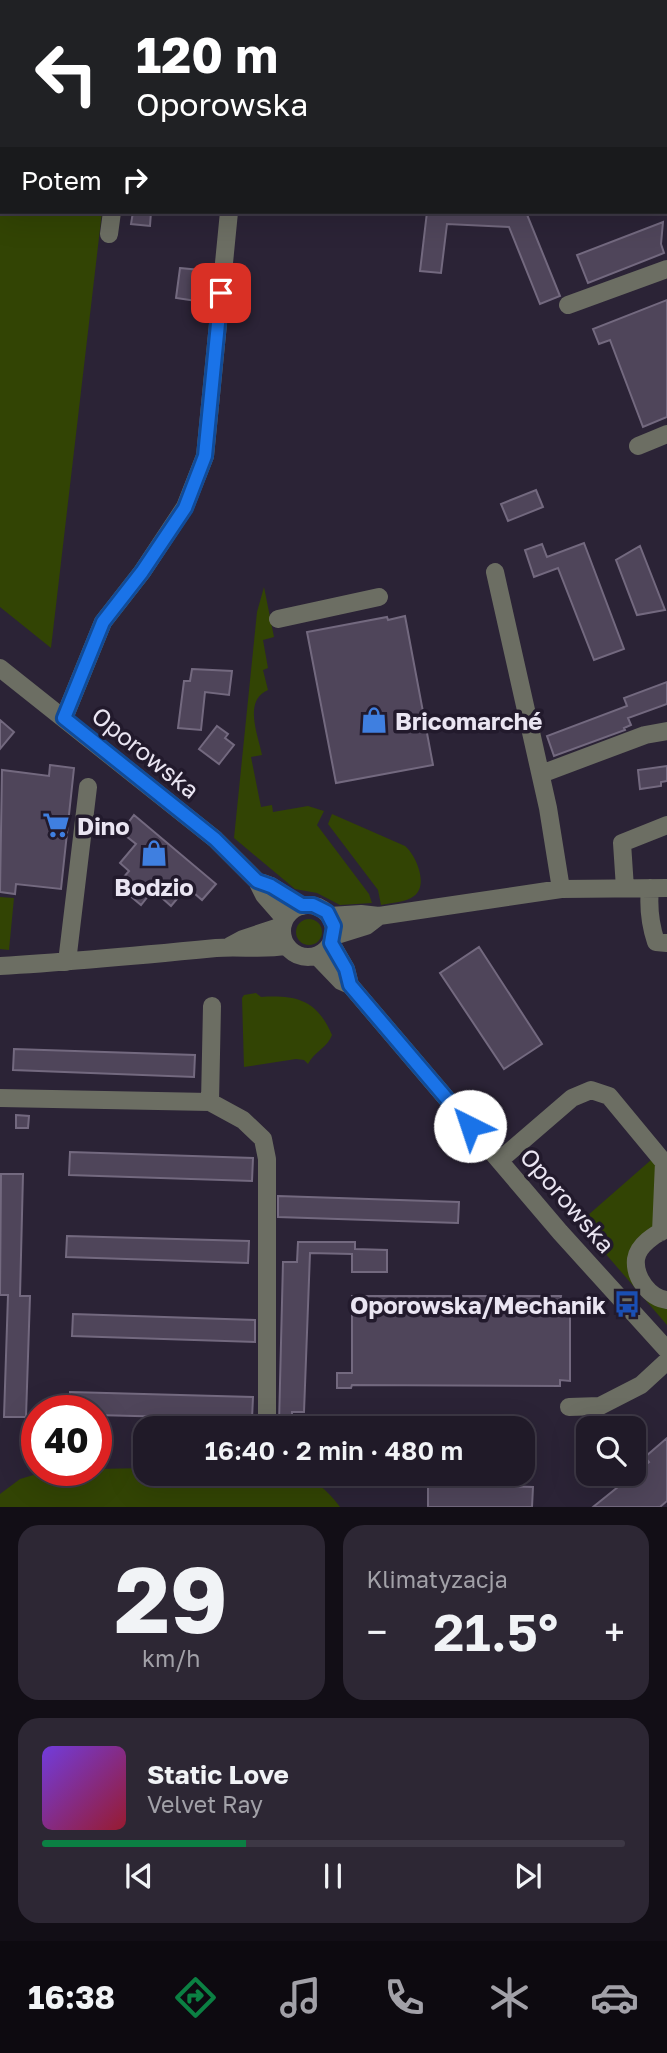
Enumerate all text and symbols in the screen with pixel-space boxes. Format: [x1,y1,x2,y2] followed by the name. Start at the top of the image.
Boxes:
[136,25,278,84] text: 120 m
[21,28,112,119] icon: left
[136,85,308,123] text: Oporowska
[116,161,154,199] icon: right
[21,165,102,196] text: Potem
[191,263,251,323] pin
[202,274,240,312] icon: arrive
[87,700,205,804] street label: Oporowska
[359,705,389,735] shop icon: Bricomarché
[395,706,542,735] place label: Bricomarché
[41,810,71,840] supermarket icon: Dino
[77,811,130,840] place label: Dino
[139,838,169,868] shop icon: Bodzio
[114,872,194,901] place label: Bodzio
[433,1089,507,1163] position arrow
[515,1142,621,1258] street label: Oporowska
[612,1289,642,1319] bus stop icon: Oporowska/Mechanik
[350,1290,606,1319] place label: Oporowska/Mechanik
[21,1395,112,1486] speed limit sign: 40
[576,1416,646,1486] map controls
[576,1416,646,1486] button: search
[205,1435,463,1466] text: 16:40 · 2 min · 480 m
[115,1544,228,1653] text: 29
[367,1565,508,1593] text: Klimatyzacja
[433,1600,558,1662] text: 21.5°
[367,1609,387,1654] text: −
[604,1609,625,1654] text: +
[142,1644,201,1672] text: km/h
[147,1759,289,1790] text: Static Love
[147,1790,263,1818] text: Velvet Ray
[120,1857,158,1895] icon: previous
[314,1857,352,1895] icon: pause
[509,1857,547,1895] icon: next
[171,1973,220,2022] icon: directions
[276,1973,325,2022] icon: music
[380,1973,429,2022] icon: phone
[485,1973,534,2022] icon: climate
[590,1973,639,2022] icon: car
[28,1978,115,2016] text: 16:38

